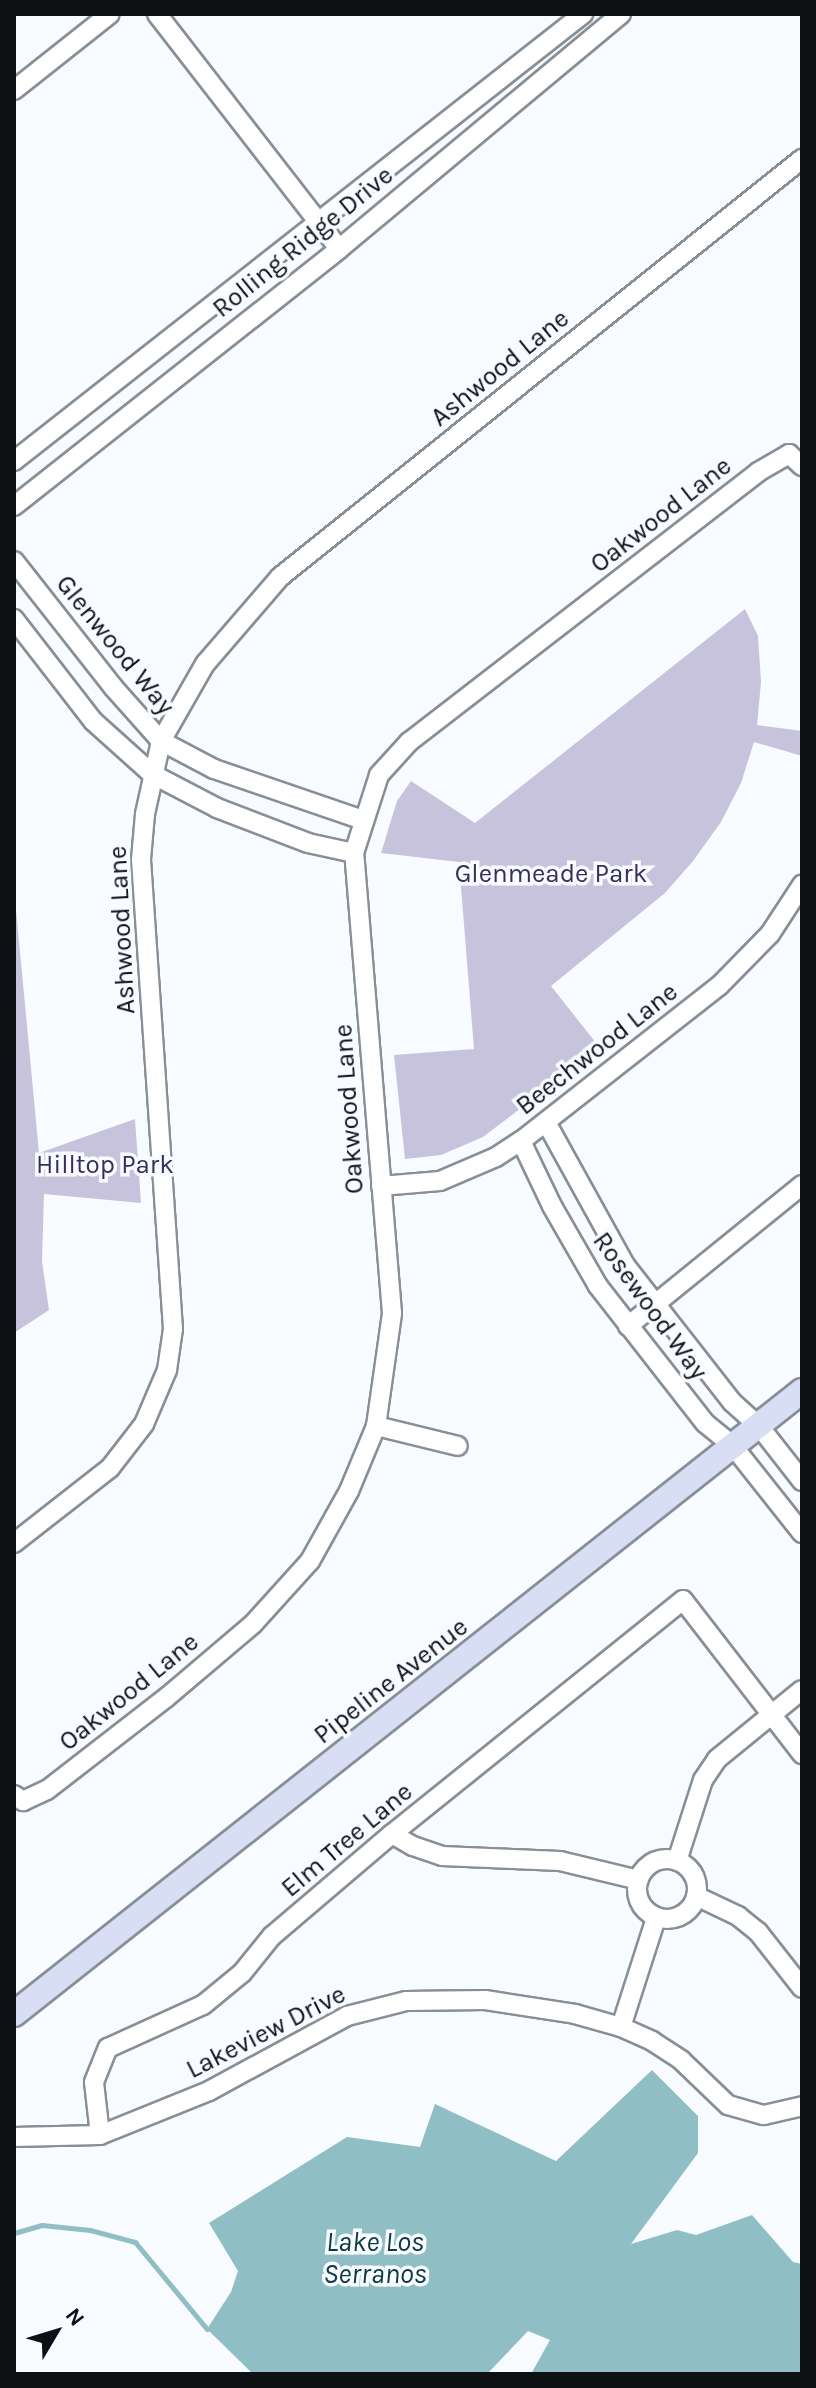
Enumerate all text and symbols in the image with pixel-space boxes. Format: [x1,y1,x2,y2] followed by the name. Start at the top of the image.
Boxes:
[207,160,399,324] street label: Rolling Ridge Drive
[425,303,575,433] street label: Ashwood Lane
[584,450,738,580] street label: Oakwood Lane
[49,569,181,721] street label: Glenwood Way
[102,845,142,1015] street label: Ashwood Lane
[455,858,647,890] park label: Glenmeade Park
[510,976,684,1122] street label: Beechwood Lane
[328,1023,370,1195] street label: Oakwood Lane
[36,1149,174,1181] park label: Hilltop Park
[586,1226,714,1386] street label: Rosewood Way
[308,1611,474,1751] street label: Pipeline Avenue
[53,1626,205,1758] street label: Oakwood Lane
[275,1776,419,1904] street label: Elm Tree Lane
[181,1979,351,2085] street label: Lakeview Drive
[323,2225,427,2291] water label: Lake Los Serranos
[16,2292,96,2372] north arrow
[60,2303,90,2331] text: N

